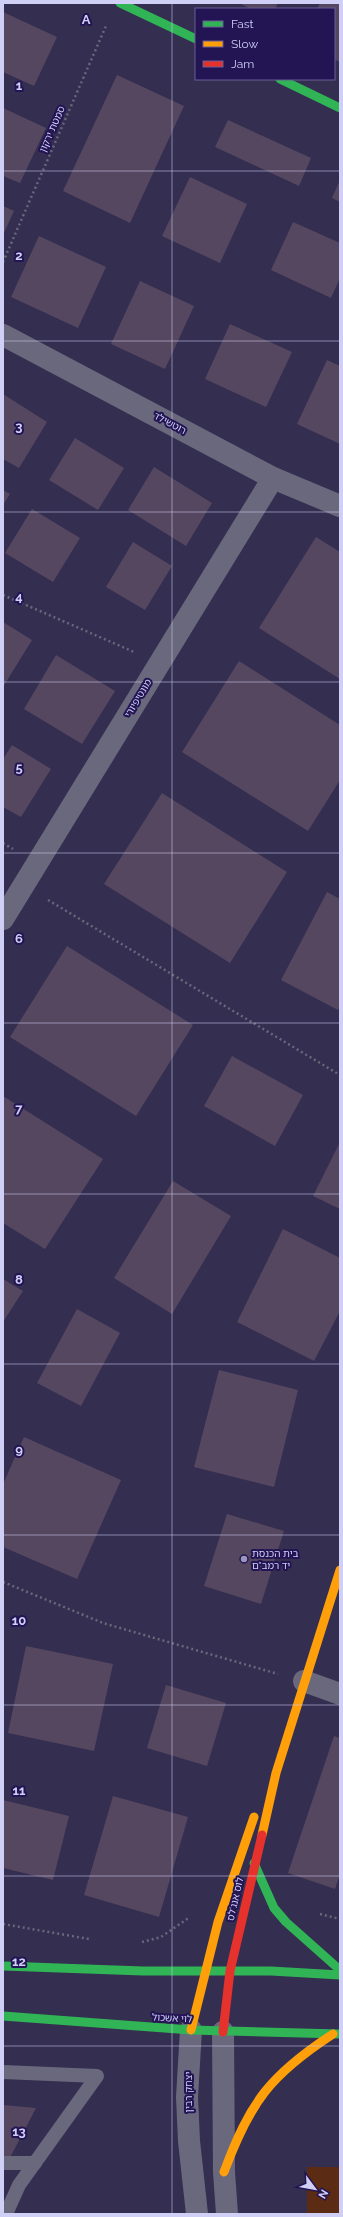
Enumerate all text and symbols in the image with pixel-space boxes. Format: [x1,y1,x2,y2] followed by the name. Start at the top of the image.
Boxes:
[195,8,335,80] legend
[82,12,91,27] text: A
[231,17,254,31] text: Fast
[231,37,258,51] text: Slow
[231,57,254,71] text: Jam
[16,78,23,93] text: 1
[37,104,67,154] street label: סמטת ירקון
[15,248,23,263] text: 2
[152,410,188,436] street label: רוטשילד
[15,419,23,434] text: 3
[15,589,23,604] text: 4
[122,677,154,719] street label: מונטיפיורי
[15,760,23,775] text: 5
[15,931,23,946] text: 6
[15,1101,23,1116] text: 7
[15,1272,23,1287] text: 8
[15,1442,23,1457] text: 9
[252,1548,299,1571] place label: בית הכנסת יד רמב"ם
[239,1554,249,1564] marker: בית הכנסת יד רמב"ם
[12,1613,26,1628] text: 10
[13,1783,26,1798] text: 11
[225,1876,245,1922] street label: לוס אנג'לס
[12,1954,26,1969] text: 12
[152,2011,192,2025] street label: לוי אשכול
[183,2072,194,2112] street label: יצחק רבין
[12,2124,26,2139] text: 13
[295,2169,335,2209] north arrow
[315,2187,331,2201] text: N

